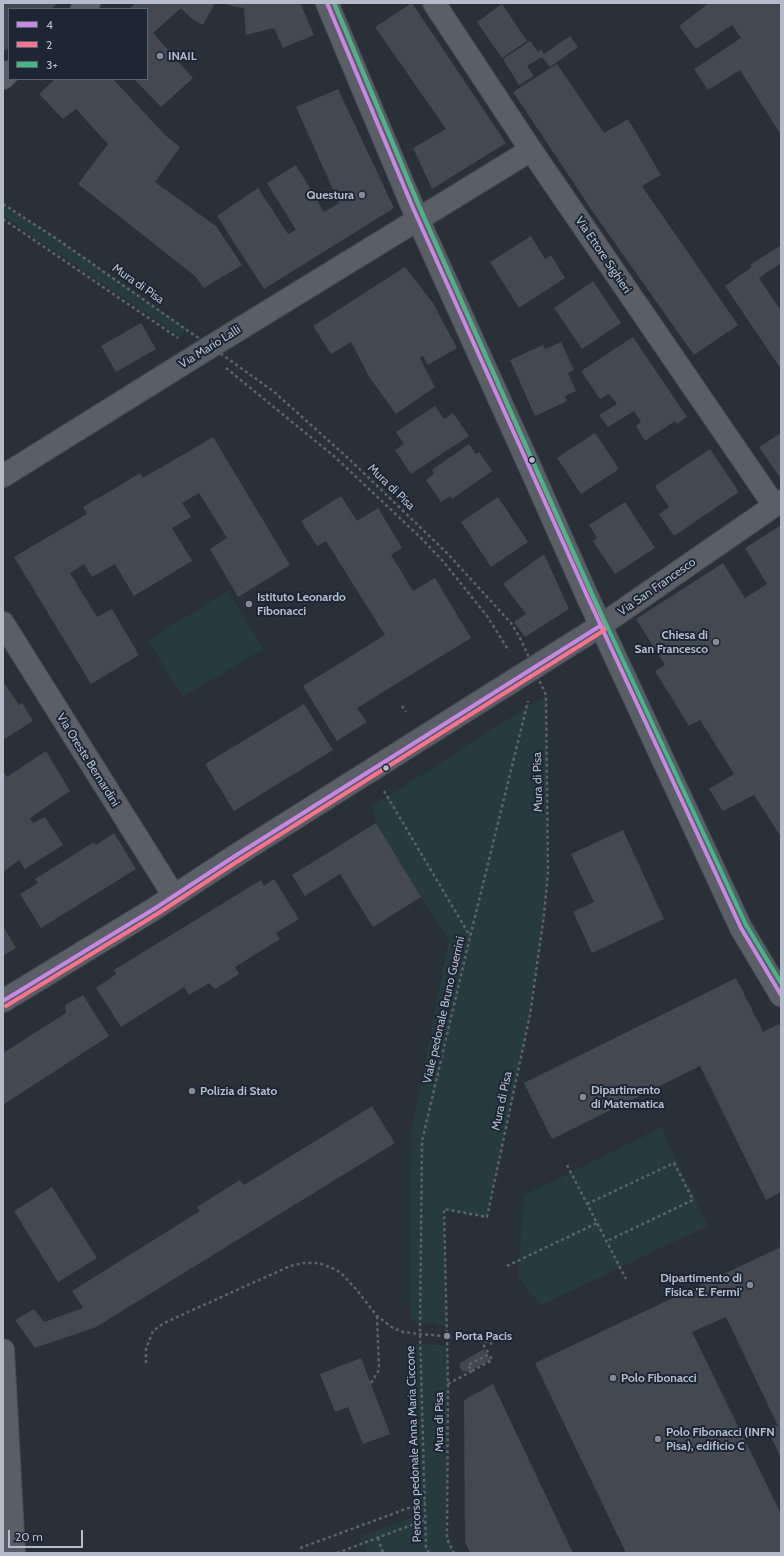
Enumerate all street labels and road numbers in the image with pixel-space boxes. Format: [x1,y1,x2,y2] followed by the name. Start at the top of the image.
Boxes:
[572,214,634,296] street label: Via Ettore Sighieri
[109,261,167,307] street label: Mura di Pisa
[177,322,243,372] street label: Via Mario Lalli
[364,461,418,513] street label: Mura di Pisa
[615,555,699,619] street label: Via San Francesco
[53,711,123,809] street label: Via Oreste Bernardini
[530,752,546,812] street label: Mura di Pisa
[420,935,468,1085] street label: Viale pedonale Bruno Guerrini
[489,1070,515,1132] street label: Mura di Pisa
[403,1345,425,1543] street label: Percorso pedonale Anna Maria Ciccone
[432,1392,446,1452] street label: Mura di Pisa

